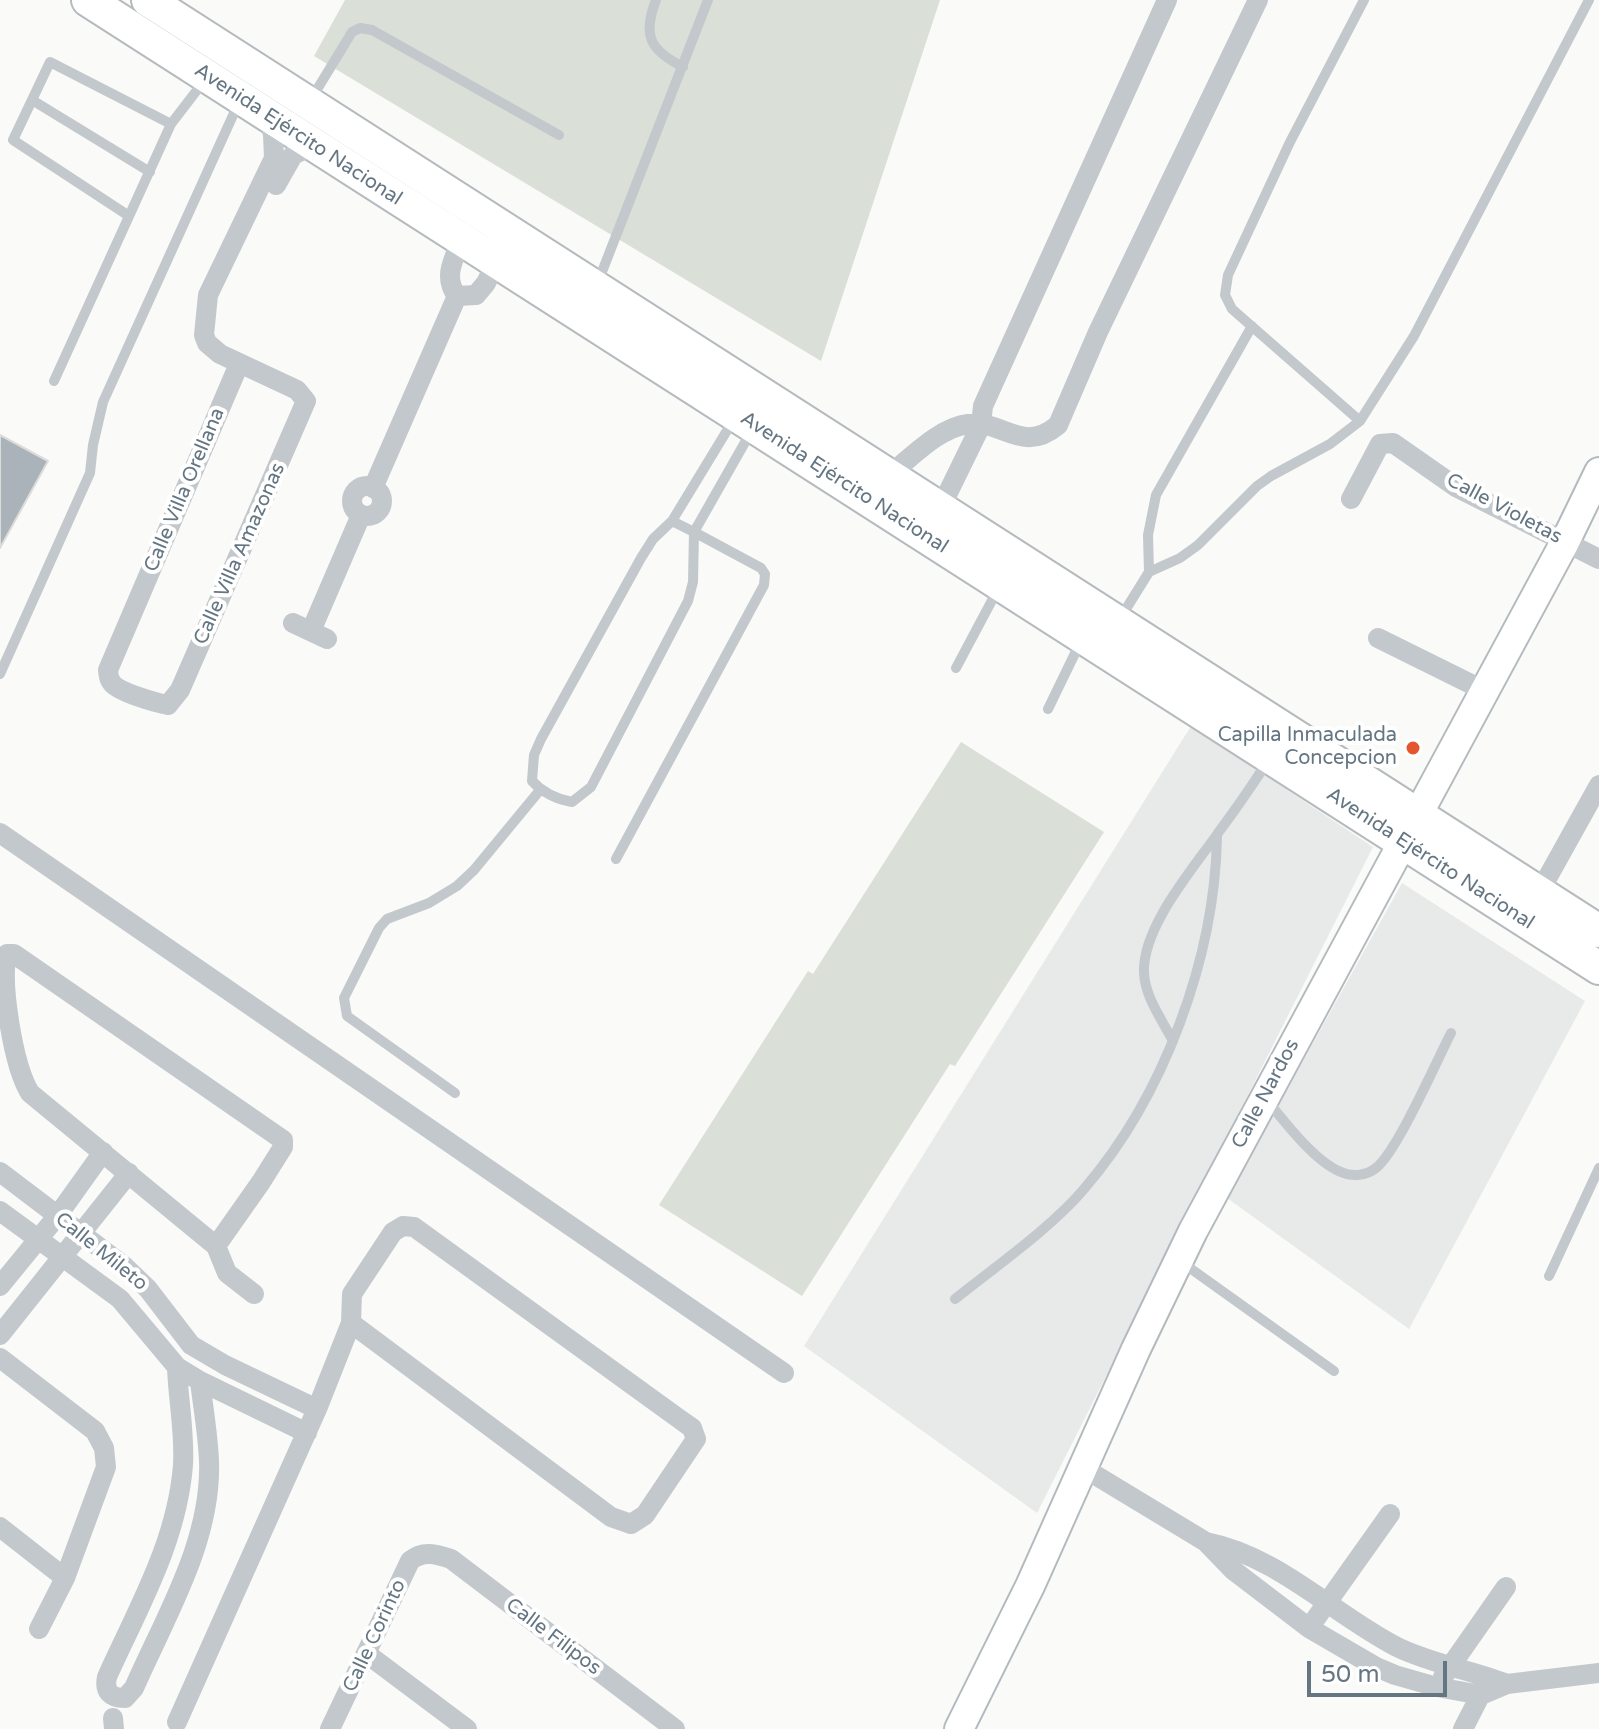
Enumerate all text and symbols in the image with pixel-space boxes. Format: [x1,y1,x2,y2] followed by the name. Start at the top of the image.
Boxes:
[190,59,406,211] street label: Avenida Ejército Nacional
[140,404,230,576] street label: Calle Villa Orellana
[736,407,952,559] street label: Avenida Ejército Nacional
[189,459,291,649] street label: Calle Villa Amazonas
[1442,469,1566,549] street label: Calle Violetas
[1218,724,1397,771] place label: Capilla Inmaculada Concepcion
[1404,739,1422,757] marker: Capilla Inmaculada Concepcion
[1322,783,1538,935] street label: Avenida Ejército Nacional
[1227,1035,1305,1153] street label: Calle Nardos
[50,1208,152,1296] street label: Calle Mileto
[338,1576,412,1696] street label: Calle Corinto
[501,1593,605,1681] street label: Calle Filipos
[1311,1645,1451,1695] scale bar
[1321,1660,1379,1689] text: 50 m

